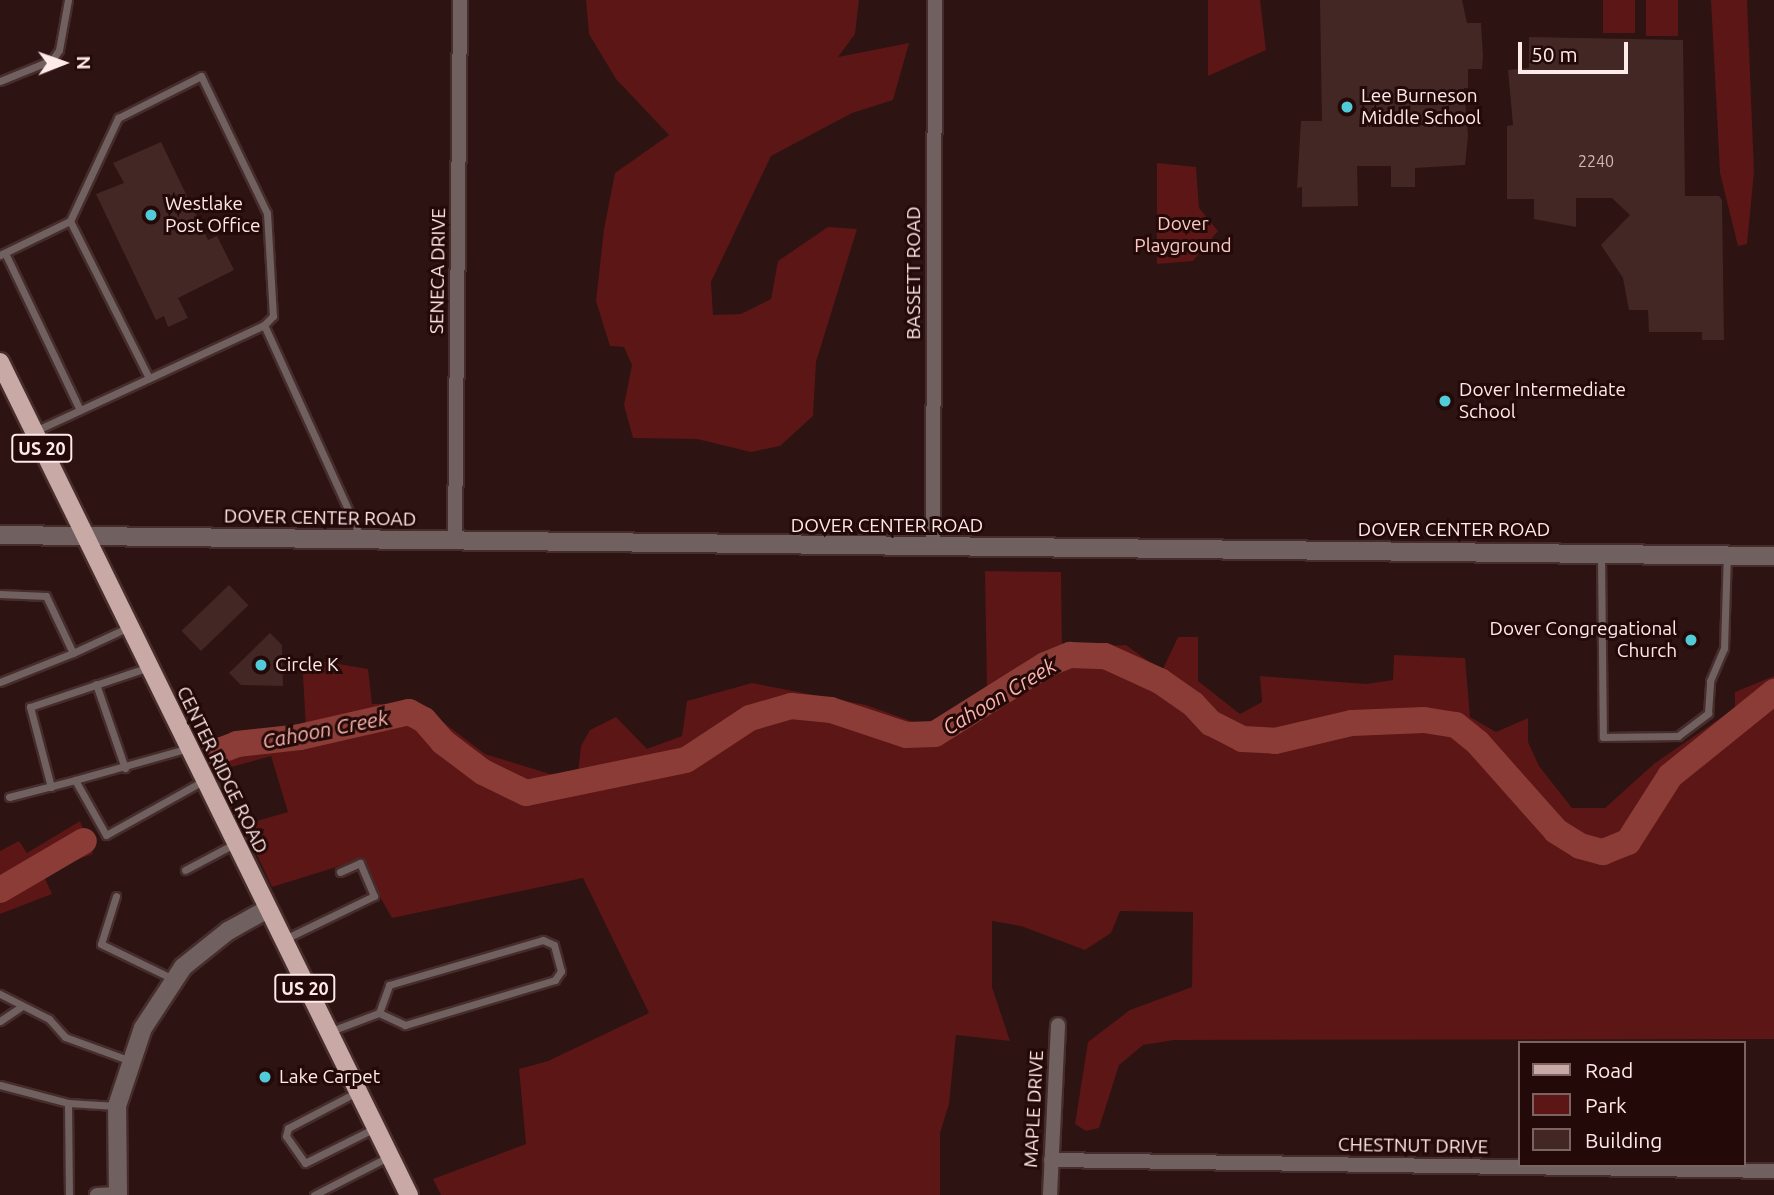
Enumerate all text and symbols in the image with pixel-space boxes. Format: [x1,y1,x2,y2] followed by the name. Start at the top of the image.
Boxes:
[28,28,98,98] north arrow
[1522,28,1632,72] scale bar
[1531,42,1578,66] text: 50 m
[73,55,95,70] text: N
[1361,85,1481,129] place label: Lee Burneson Middle School
[1339,99,1355,115] marker: Lee Burneson Middle School
[1578,151,1614,171] house number: 2240
[165,193,260,237] place label: Westlake Post Office
[903,206,925,340] street label: BASSETT ROAD
[143,207,159,223] marker: Westlake Post Office
[426,208,450,334] street label: SENECA DRIVE
[1134,213,1232,257] park label: Dover Playground
[1459,379,1626,423] place label: Dover Intermediate School
[1437,393,1453,409] marker: Dover Intermediate School
[10,434,74,462] road number: US 20
[224,505,416,531] street label: DOVER CENTER ROAD
[791,515,983,537] street label: DOVER CENTER ROAD
[1358,519,1550,541] street label: DOVER CENTER ROAD
[1490,618,1677,662] place label: Dover Congregational Church
[1683,632,1699,648] marker: Dover Congregational Church
[938,652,1060,740] water label: Cahoon Creek
[275,654,339,676] place label: Circle K
[253,657,269,673] marker: Circle K
[172,683,272,857] street label: CENTER RIDGE ROAD
[260,704,390,754] water label: Cahoon Creek
[274,973,336,1002] road number: US 20
[1518,1041,1746,1167] legend
[1020,1050,1048,1168] street label: MAPLE DRIVE
[1585,1058,1633,1082] text: Road
[279,1066,380,1088] place label: Lake Carpet
[257,1069,273,1085] marker: Lake Carpet
[1585,1093,1627,1117] text: Park
[1585,1128,1662,1152] text: Building
[1338,1133,1488,1159] street label: CHESTNUT DRIVE

